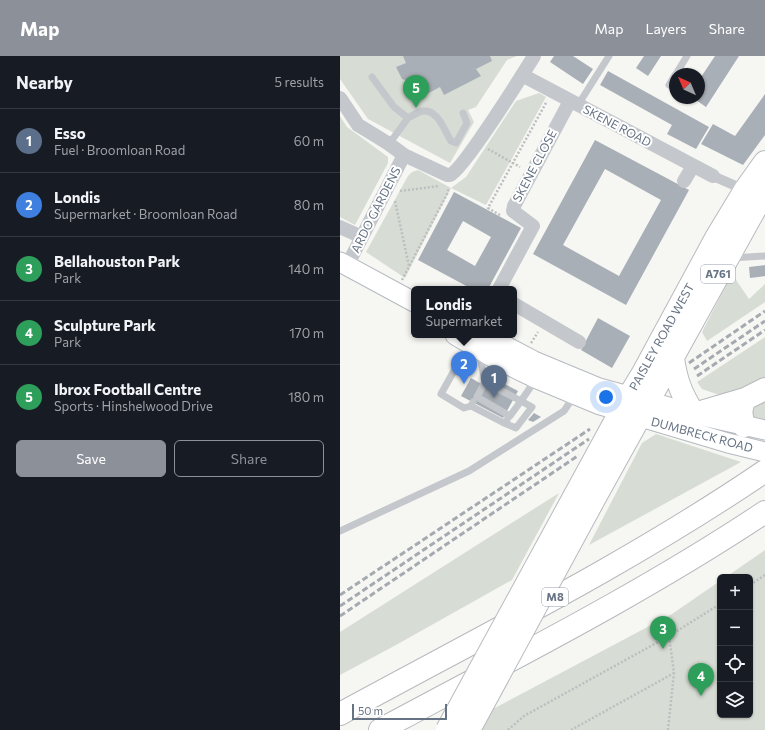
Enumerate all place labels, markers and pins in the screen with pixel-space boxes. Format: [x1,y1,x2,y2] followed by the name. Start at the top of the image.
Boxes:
[403,75,429,108] pin: 5
[451,351,477,384] pin: 2
[481,365,507,398] pin: 1
[650,616,676,649] pin: 3
[688,663,714,696] pin: 4

